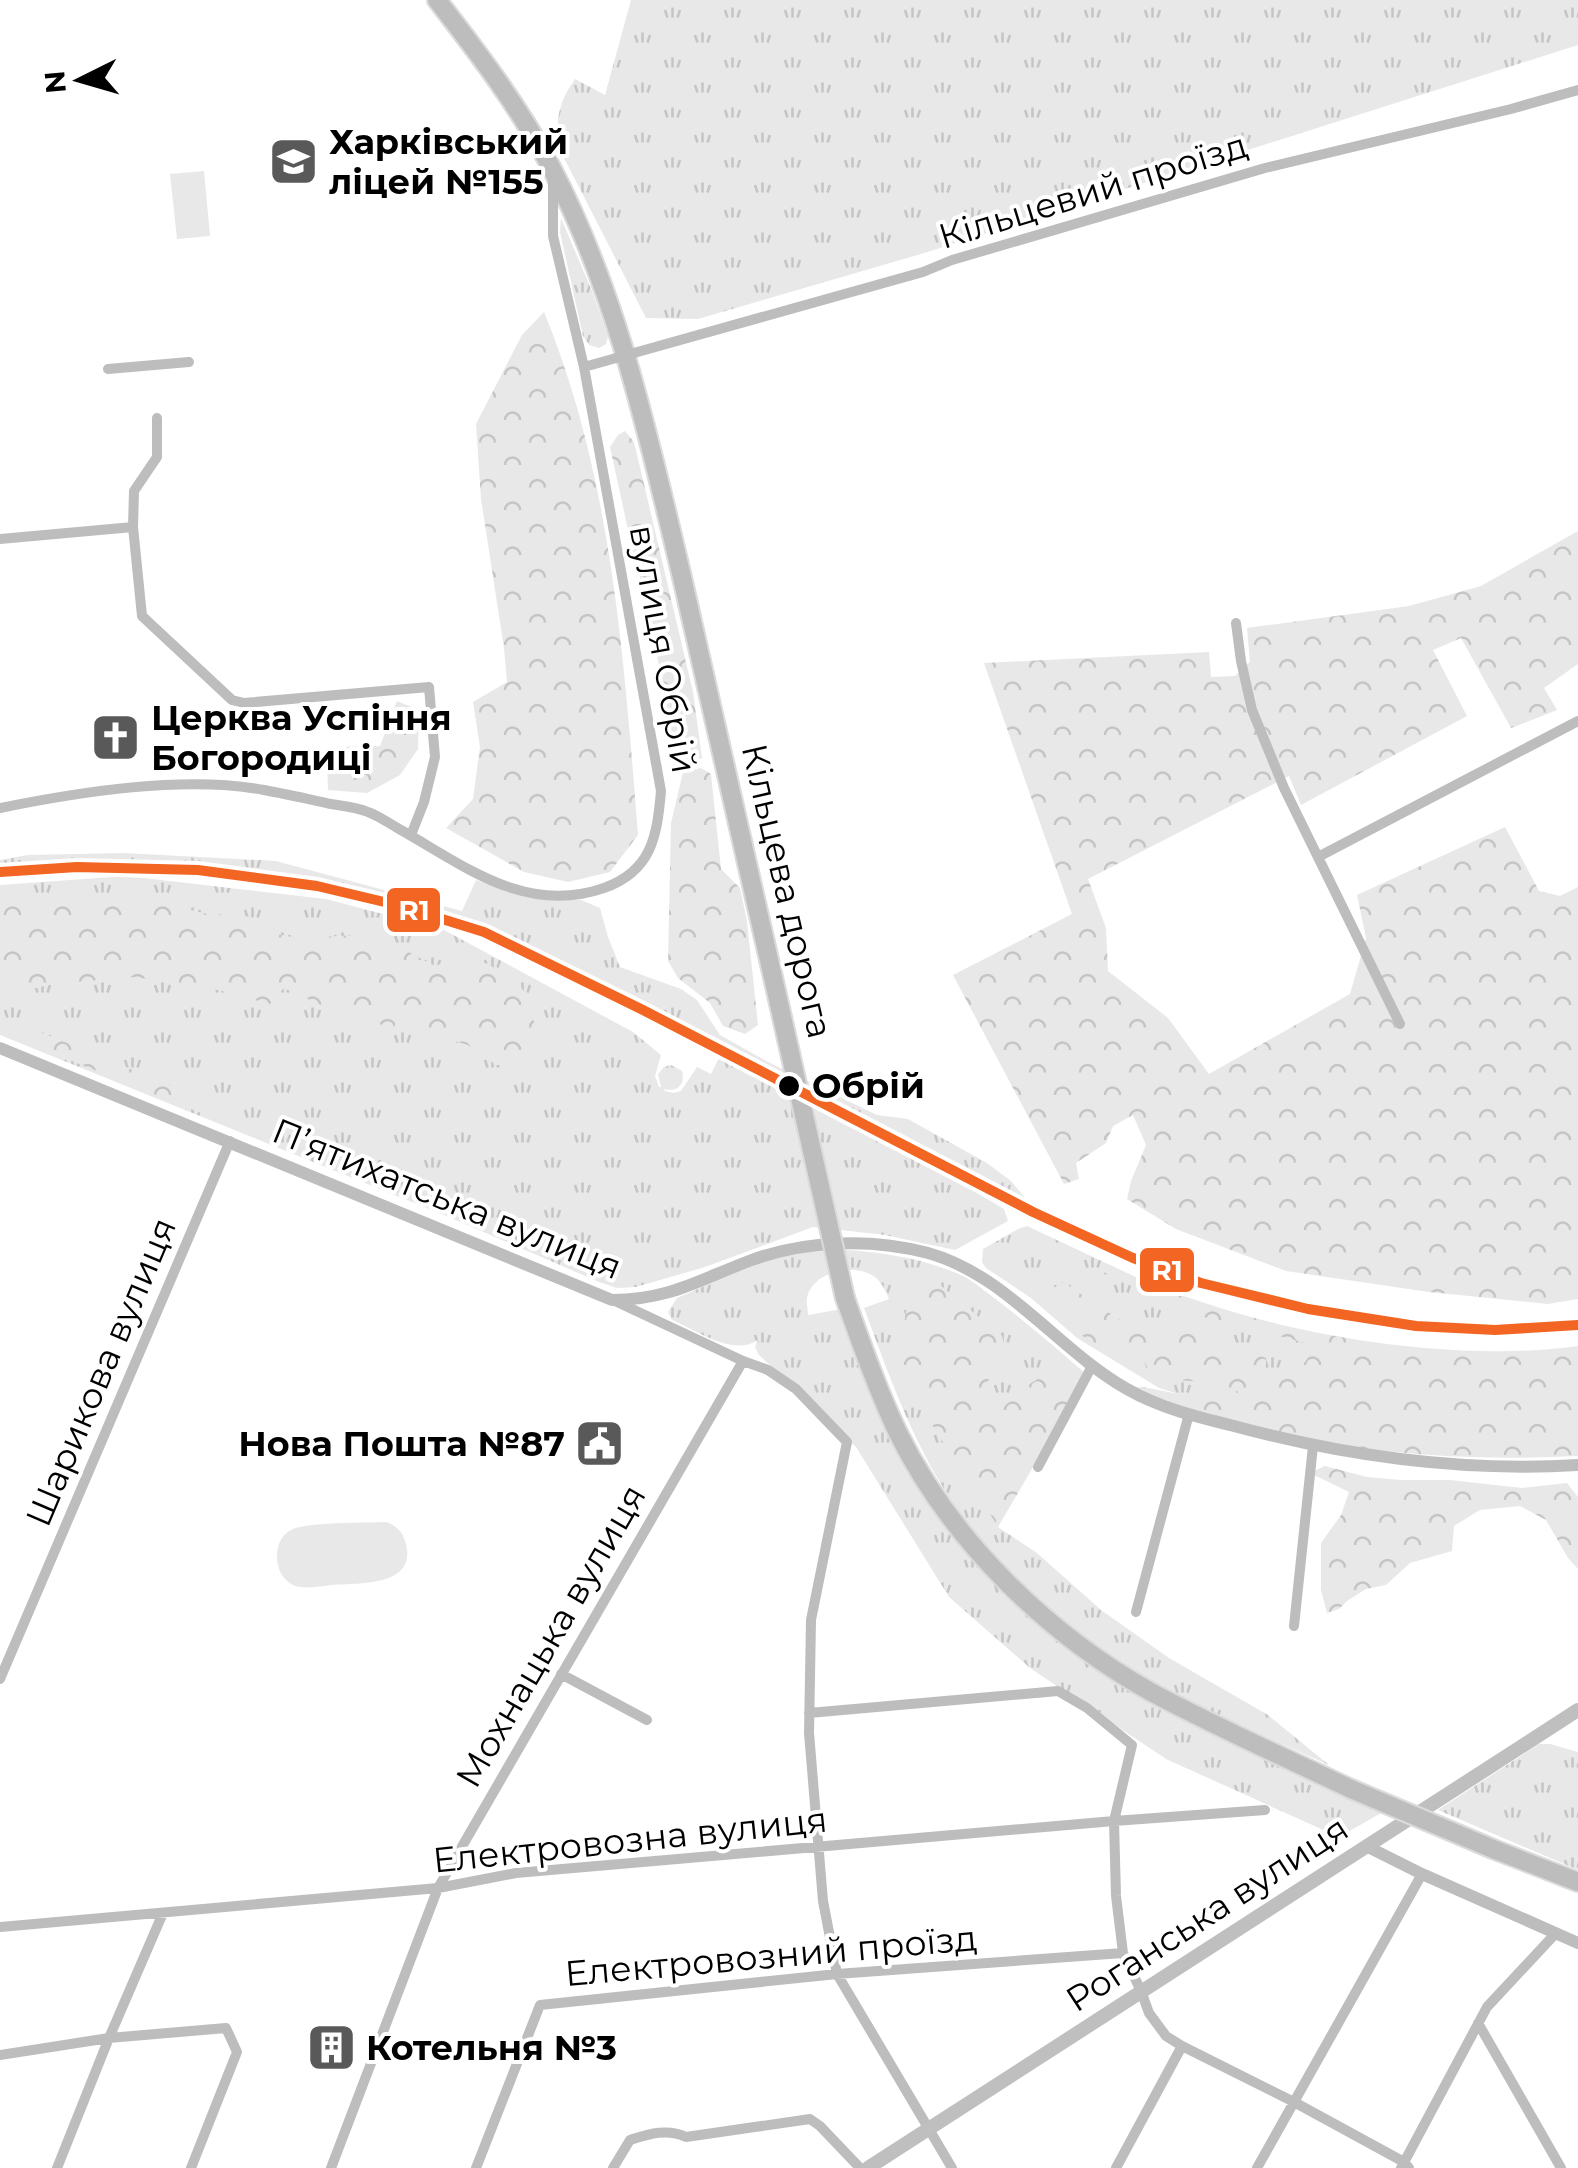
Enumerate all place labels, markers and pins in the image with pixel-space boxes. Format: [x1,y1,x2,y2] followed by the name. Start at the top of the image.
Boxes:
[329,120,568,203] place label: Харківський ліцей №155
[268,136,320,188] school or university icon: Харківський ліцей №155
[151,696,452,779] place label: Церква Успіння Богородиці
[90,712,142,764] church icon: Церква Успіння Богородиці
[812,1064,925,1107] place label: Обрій
[776,1073,802,1099] marker: Обрій
[574,1418,626,1470] public building icon: Нова Пошта №87
[238,1422,565,1465] place label: Нова Пошта №87
[305,2022,357,2074] building icon: Котельня №3
[366,2026,617,2069] place label: Котельня №3

